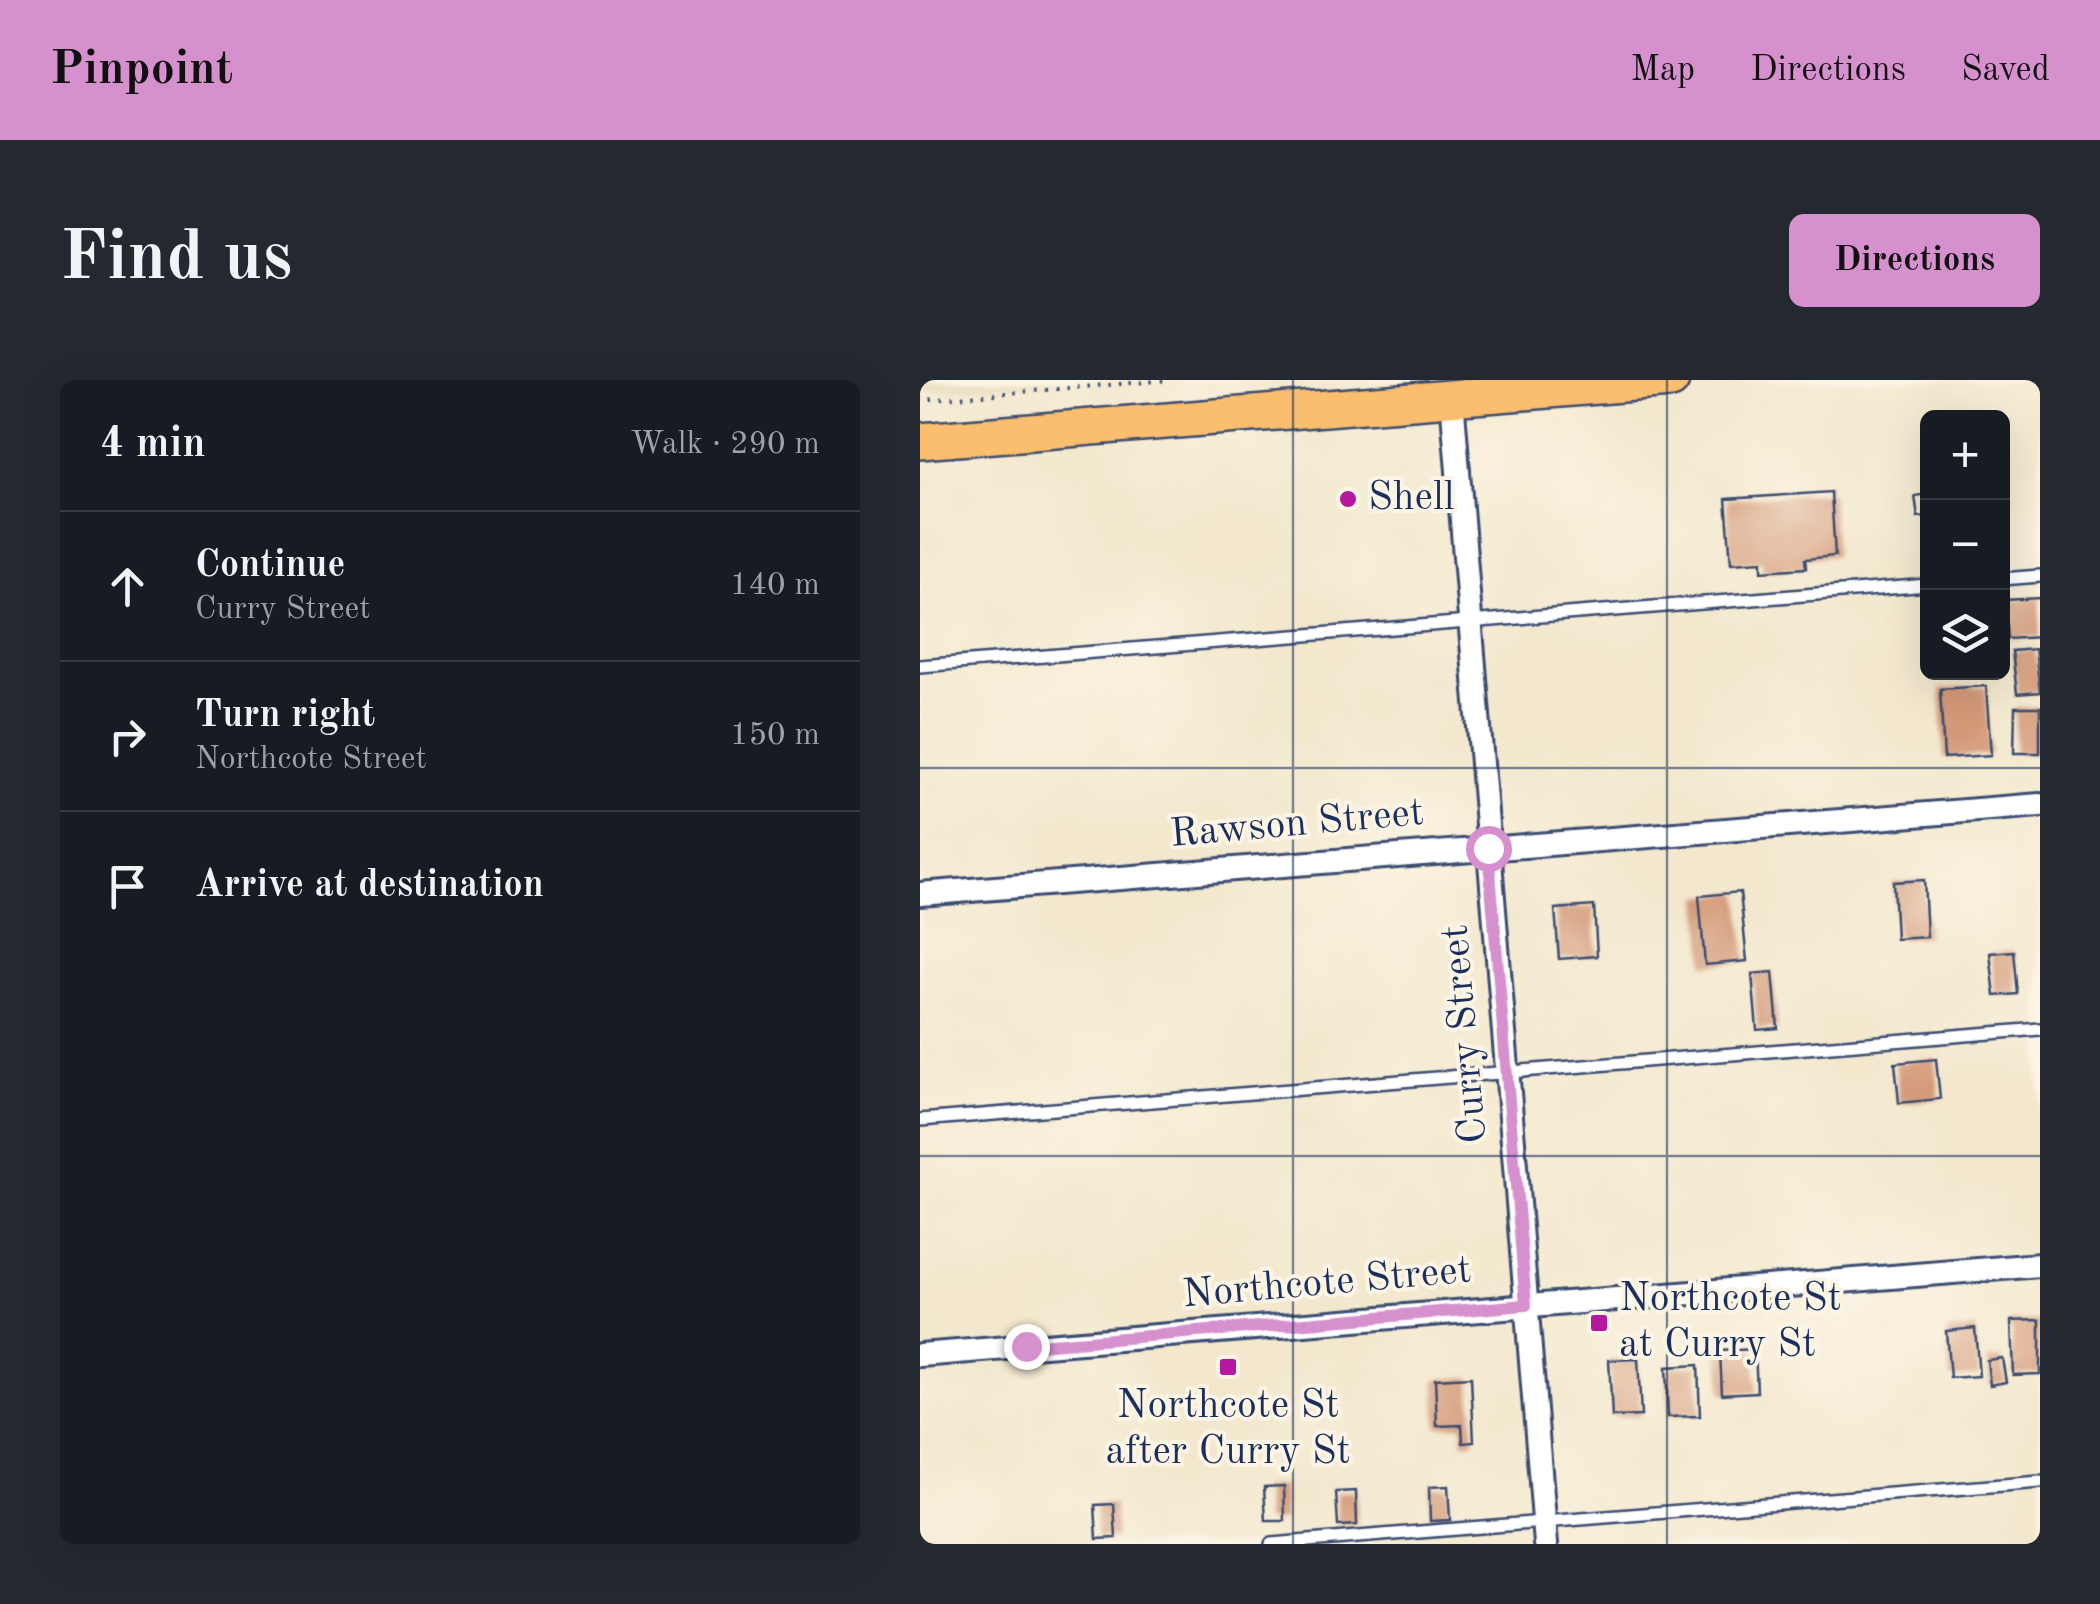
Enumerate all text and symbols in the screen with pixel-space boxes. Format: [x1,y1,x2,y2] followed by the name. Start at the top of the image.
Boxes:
[50,46,233,94] text: Pinpoint
[1630,53,1695,88] text: Map
[1750,53,1906,88] text: Directions
[1961,53,2050,88] text: Saved
[1789,214,2040,307] button: Directions
[60,225,292,295] text: Find us
[1920,410,2010,680] map controls
[1920,410,2010,500] button: +
[100,424,206,466] text: 4 min
[630,429,820,461] text: Walk · 290 m
[1368,479,1455,519] place label: Shell
[1337,488,1359,510] marker: Shell
[1920,500,2010,590] button: −
[195,547,345,585] text: Continue
[100,559,155,614] icon: ahead
[730,570,820,602] text: 140 m
[1920,590,2010,680] button: layers
[195,594,371,626] text: Curry Street
[195,697,375,735] text: Turn right
[100,709,155,764] icon: right
[730,720,820,752] text: 150 m
[195,744,427,776] text: Northcote Street
[1168,794,1426,856] street label: Rawson Street
[1466,826,1512,872] route start
[100,859,155,914] icon: arrive
[195,867,544,905] text: Arrive at destination
[1437,923,1495,1145] street label: Curry Street
[1181,1251,1473,1317] street label: Northcote Street
[1619,1280,1841,1366] place label: Northcote St at Curry St
[1588,1312,1610,1334] marker: Northcote St at Curry St
[1004,1324,1050,1370] route end
[1217,1356,1239,1378] marker: Northcote St after Curry St
[1105,1387,1351,1473] place label: Northcote St after Curry St

